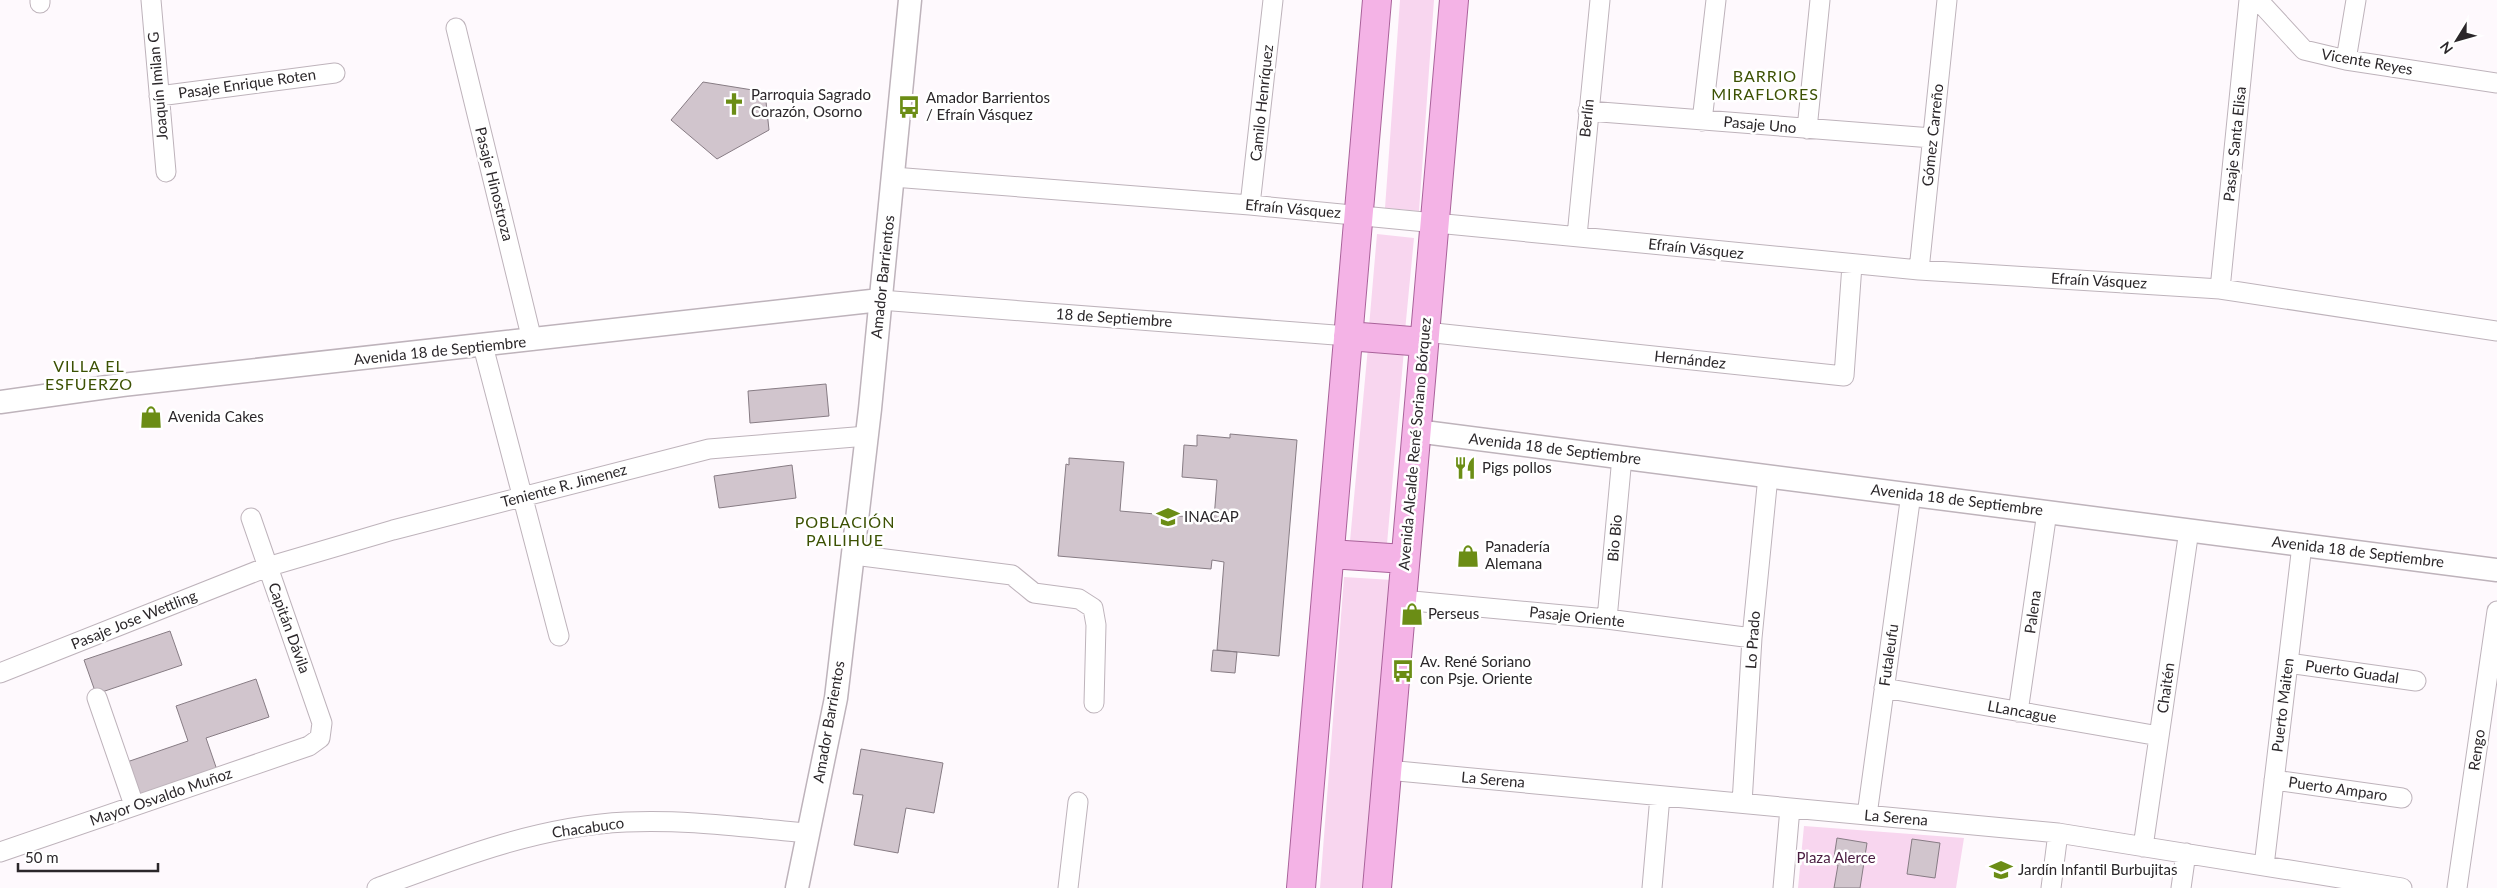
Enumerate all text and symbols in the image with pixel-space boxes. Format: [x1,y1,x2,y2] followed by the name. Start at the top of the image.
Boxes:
[2432,15,2482,65] north arrow
[143,31,171,141] street label: Joaquín Imilan G
[2436,39,2456,58] text: N
[1246,43,1276,162] street label: Camilo Henríquez
[2320,44,2414,78] street label: Vicente Reyes
[177,64,317,102] street label: Pasaje Enrique Roten
[1711,66,1819,103] district label: BARRIO MIRAFLORES
[1918,83,1946,187] street label: Gómez Carreño
[751,85,871,120] place label: Parroquia Sagrado Corazón, Osorno
[2219,85,2249,202] street label: Pasaje Santa Elisa
[926,88,1050,123] place label: Amador Barrientos / Efraín Vásquez
[721,91,747,117] church icon: Parroquia Sagrado Corazón, Osorno
[896,94,922,120] bus stop icon: Amador Barrientos / Efraín Vásquez
[1575,98,1597,138] street label: Berlín
[1723,112,1797,136] street label: Pasaje Uno
[472,125,518,243] street label: Pasaje Hinostroza
[1244,195,1342,221] street label: Efraín Vásquez
[867,214,897,339] street label: Amador Barrientos
[1647,234,1745,262] street label: Efraín Vásquez
[2051,268,2148,292] street label: Efraín Vásquez
[1055,304,1173,330] street label: 18 de Septiembre
[1394,317,1434,571] street label: Avenida Alcalde René Soriano Bórquez
[353,332,527,368] street label: Avenida 18 de Septiembre
[1653,346,1727,372] street label: Hernández
[45,356,133,393] district label: VILLA EL ESFUERZO
[138,404,164,430] shop icon: Avenida Cakes
[168,407,264,425] place label: Avenida Cakes
[1468,429,1642,468] street label: Avenida 18 de Septiembre
[1452,455,1478,481] restaurant icon: Pigs pollos
[1482,458,1552,476] place label: Pigs pollos
[499,460,629,511] street label: Teniente R. Jimenez
[1870,480,2044,519] street label: Avenida 18 de Septiembre
[1155,504,1181,530] school or university icon: INACAP
[1184,507,1239,525] place label: INACAP
[795,512,895,549] district label: POBLACIÓN PAILIHUE
[1603,514,1625,562] street label: Bio Bio
[2271,532,2445,571] street label: Avenida 18 de Septiembre
[1485,537,1550,572] place label: Panadería Alemana
[1455,543,1481,569] shop icon: Panadería Alemana
[265,580,315,676] street label: Capitán Dávila
[68,586,199,652] street label: Pasaje Jose Wettling
[2020,589,2044,635] street label: Palena
[1399,601,1425,627] shop icon: Perseus
[1528,602,1626,630] street label: Pasaje Oriente
[1428,604,1479,622] place label: Perseus
[1741,610,1763,670] street label: Lo Prado
[1875,623,1901,687] street label: Futaleufu
[1420,652,1532,687] place label: Av. René Soriano con Psje. Oriente
[2304,656,2400,686] street label: Puerto Guadal
[2267,657,2297,753] street label: Puerto Maiten
[1390,658,1416,684] bus stop icon: Av. René Soriano con Psje. Oriente
[808,659,848,784] street label: Amador Barrientos
[2153,661,2177,714] street label: Chaitén
[1986,696,2058,726] street label: LLancague
[2464,728,2488,772] street label: Rengo
[87,763,234,829] street label: Mayor Osvaldo Muñoz
[1460,767,1526,791] street label: La Serena
[2287,772,2389,804] street label: Puerto Amparo
[1863,805,1929,829] street label: La Serena
[551,813,625,841] street label: Chacabuco
[18,840,158,872] scale bar
[25,848,59,866] text: 50 m
[1796,848,1876,866] park label: Plaza Alerce
[1988,857,2014,883] school or university icon: Jardín Infantil Burbujitas
[2018,860,2177,878] place label: Jardín Infantil Burbujitas

